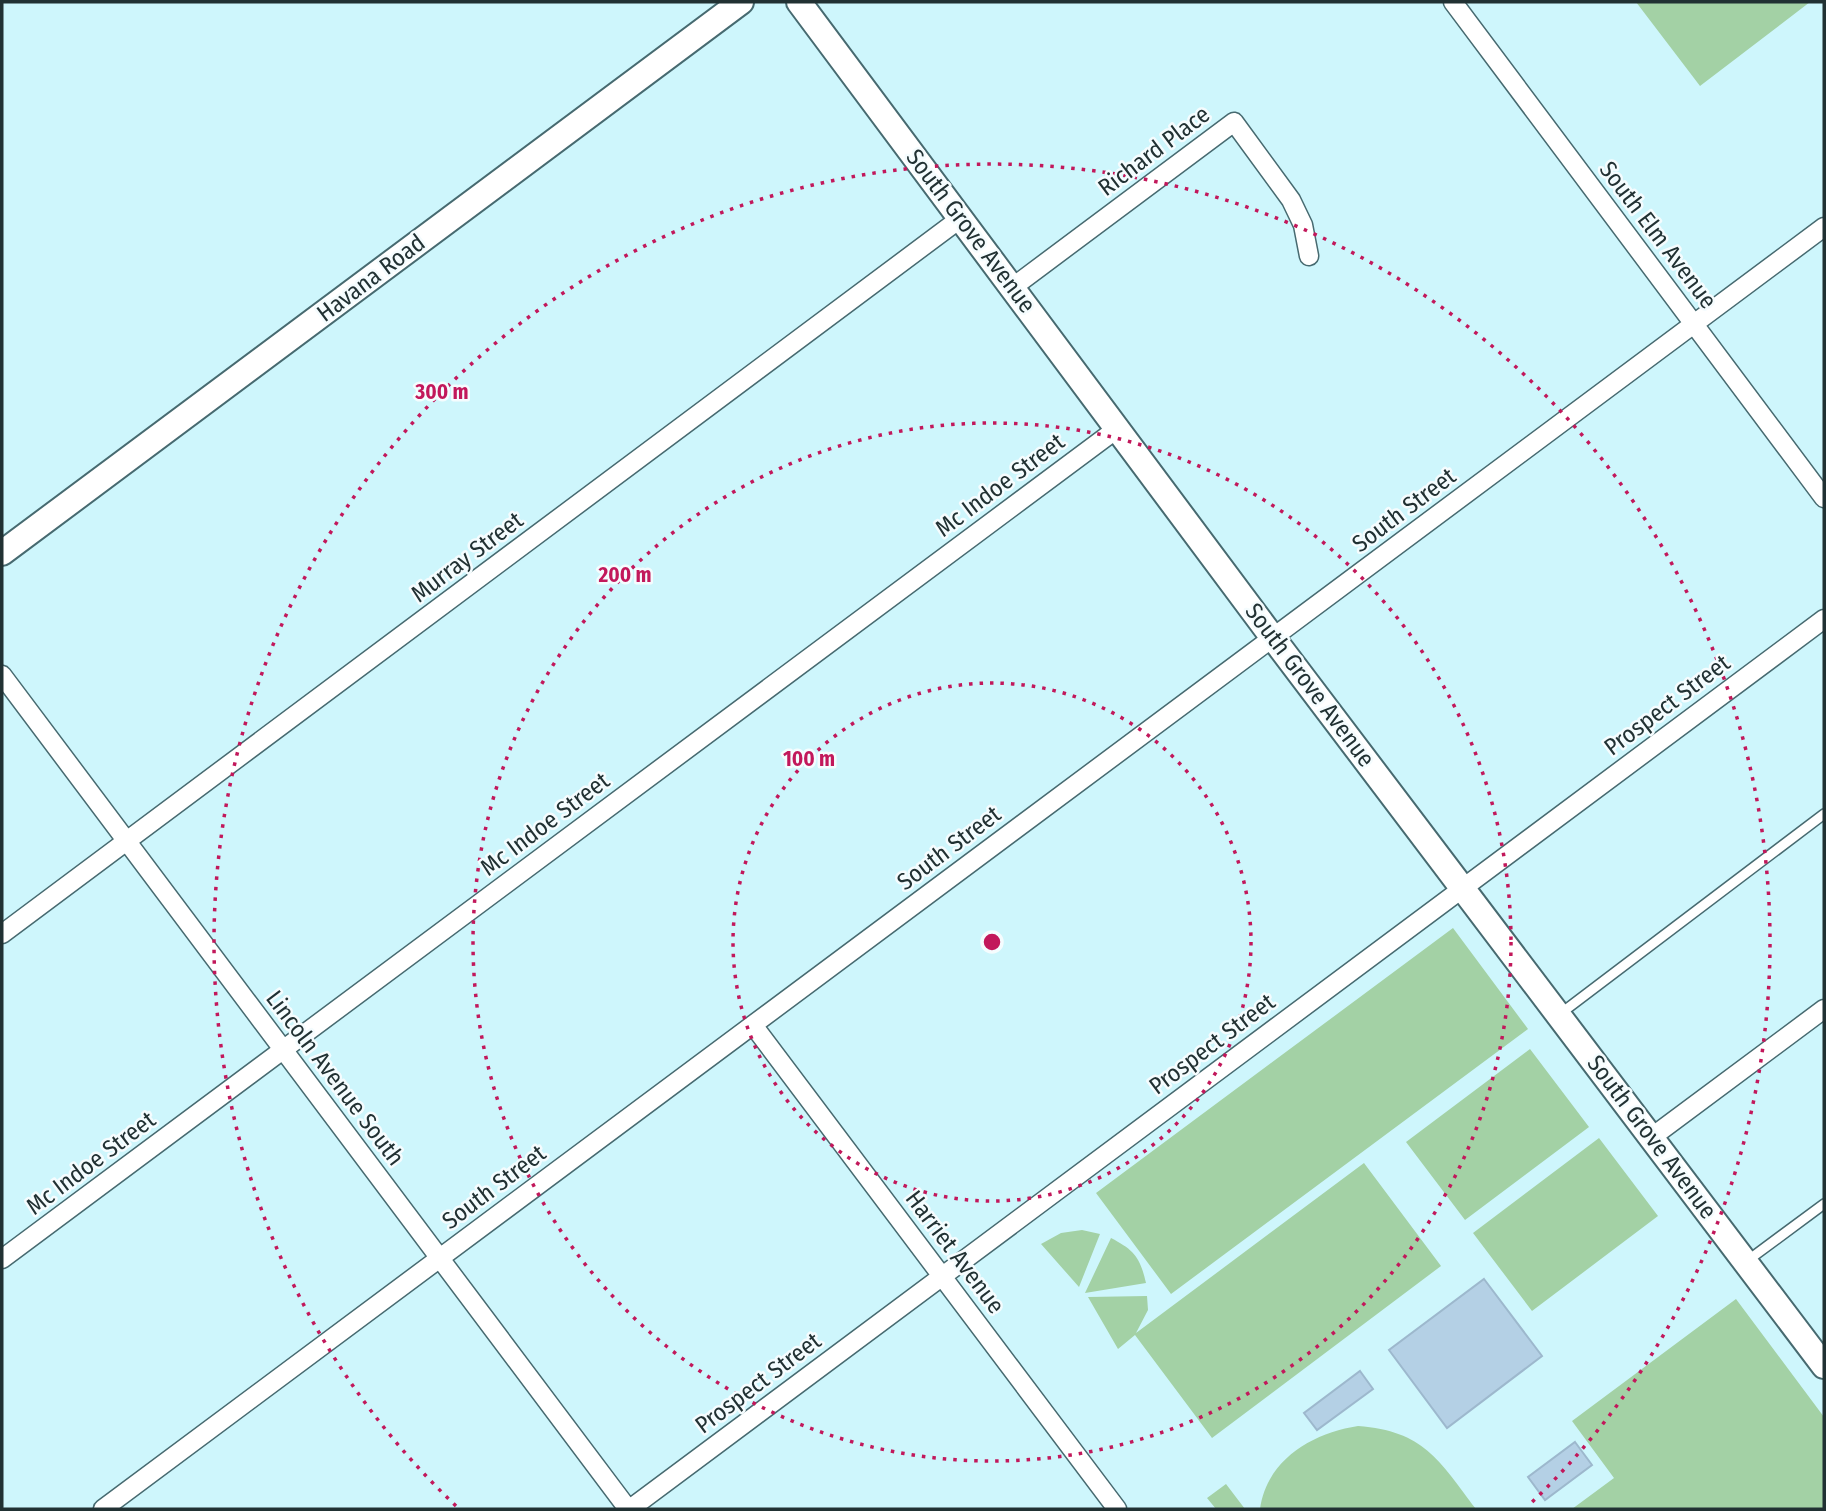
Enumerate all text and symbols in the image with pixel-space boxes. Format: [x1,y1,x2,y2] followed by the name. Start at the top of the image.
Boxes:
[1093,100,1215,202] street label: Richard Place
[900,144,1042,318] street label: South Grove Avenue
[1594,156,1722,314] street label: South Elm Avenue
[312,228,430,328] street label: Havana Road
[414,379,469,405] text: 300 m
[930,427,1070,542] street label: Mc Indoe Street
[1347,462,1461,558] street label: South Street
[406,506,528,608] street label: Murray Street
[597,562,652,588] text: 200 m
[1239,598,1381,772] street label: South Grove Avenue
[1599,649,1735,761] street label: Prospect Street
[783,746,835,772] text: 100 m
[475,766,615,881] street label: Mc Indoe Street
[892,800,1006,896] street label: South Street
[980,930,1004,954] centre of rings
[260,985,410,1171] street label: Lincoln Avenue South
[1144,988,1280,1100] street label: Prospect Street
[1581,1050,1723,1224] street label: South Grove Avenue
[21,1105,161,1220] street label: Mc Indoe Street
[437,1139,551,1235] street label: South Street
[900,1185,1010,1319] street label: Harriet Avenue
[690,1327,826,1439] street label: Prospect Street

